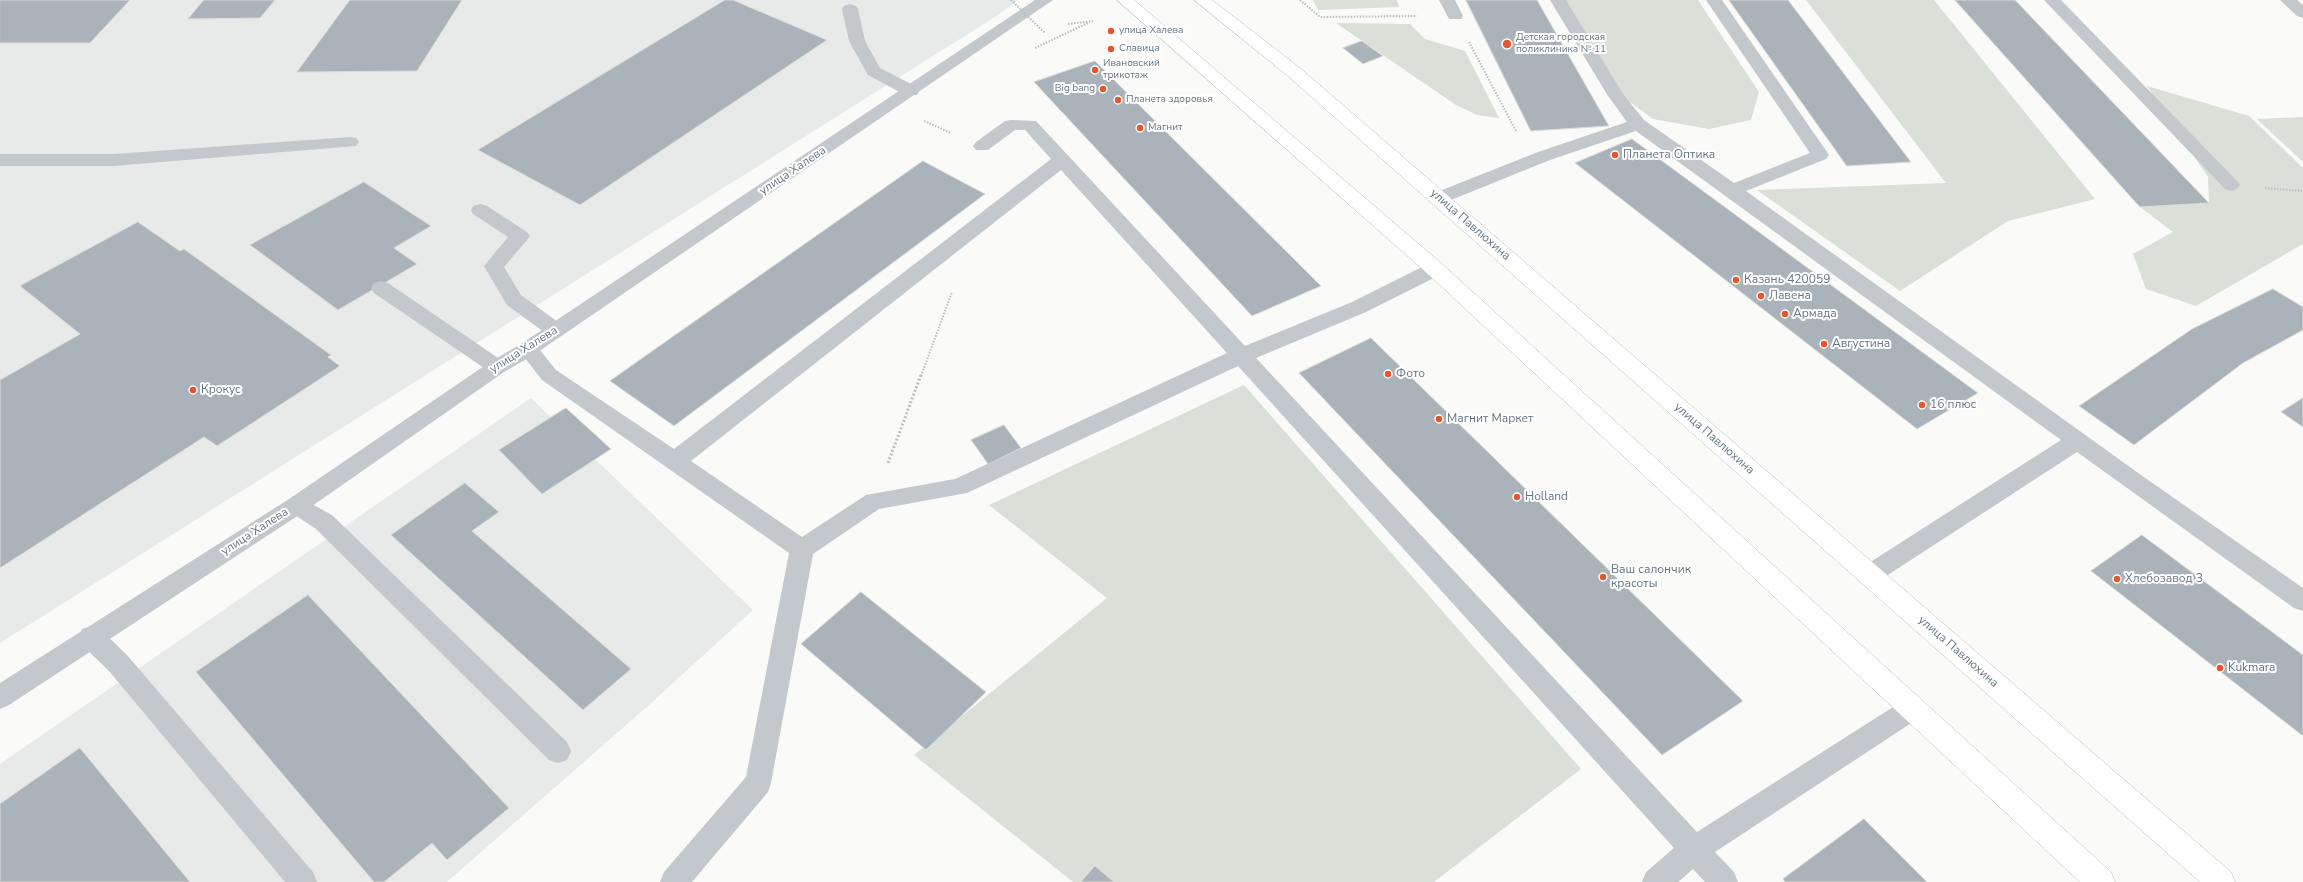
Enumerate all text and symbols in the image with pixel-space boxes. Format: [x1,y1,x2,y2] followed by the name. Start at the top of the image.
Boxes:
[1119,25,1183,37] place label: улица Халева
[1106,26,1116,36] marker: улица Халева
[1516,32,1606,56] place label: Детская городская поликлиника № 11
[1501,38,1513,50] marker: Детская городская поликлиника № 11
[1119,43,1160,55] place label: Славица
[1106,44,1116,54] marker: Славица
[1103,58,1160,82] place label: Ивановский трикотаж
[1090,65,1100,75] marker: Ивановский трикотаж
[1055,83,1095,95] place label: Big bang
[1098,84,1108,94] marker: Big bang
[1126,94,1213,106] place label: Планета здоровья
[1113,95,1123,105] marker: Планета здоровья
[1148,122,1182,134] place label: Магнит
[1135,123,1145,133] marker: Магнит
[757,143,829,199] street label: улица Халева
[1623,148,1715,162] place label: Планета Оптика
[1610,150,1620,160] marker: Планета Оптика
[1427,186,1513,264] street label: улица Павлюхина
[1744,273,1830,287] place label: Казань 420059
[1731,275,1741,285] marker: Казань 420059
[1769,289,1811,303] place label: Лавена
[1756,291,1766,301] marker: Лавена
[1793,307,1837,321] place label: Армада
[1780,309,1790,319] marker: Армада
[487,323,561,377] street label: улица Халева
[1832,337,1890,351] place label: Августина
[1819,339,1829,349] marker: Августина
[1396,367,1425,381] place label: Фото
[1383,369,1393,379] marker: Фото
[201,383,241,397] place label: Крокус
[188,385,198,395] marker: Крокус
[1930,398,1976,412] place label: 16 плюс
[1671,400,1757,478] street label: улица Павлюхина
[1917,400,1927,410] marker: 16 плюс
[1447,412,1533,426] place label: Магнит Маркет
[1434,414,1444,424] marker: Магнит Маркет
[1525,490,1568,504] place label: Holland
[1512,492,1522,502] marker: Holland
[219,505,291,559] street label: улица Халева
[1611,563,1691,591] place label: Ваш салончик красоты
[1598,572,1608,582] marker: Ваш салончик красоты
[2125,572,2203,586] place label: Хлебозавод 3
[2112,574,2122,584] marker: Хлебозавод 3
[1915,613,2001,691] street label: улица Павлюхина
[2228,661,2275,675] place label: Kukmara
[2215,663,2225,673] marker: Kukmara

